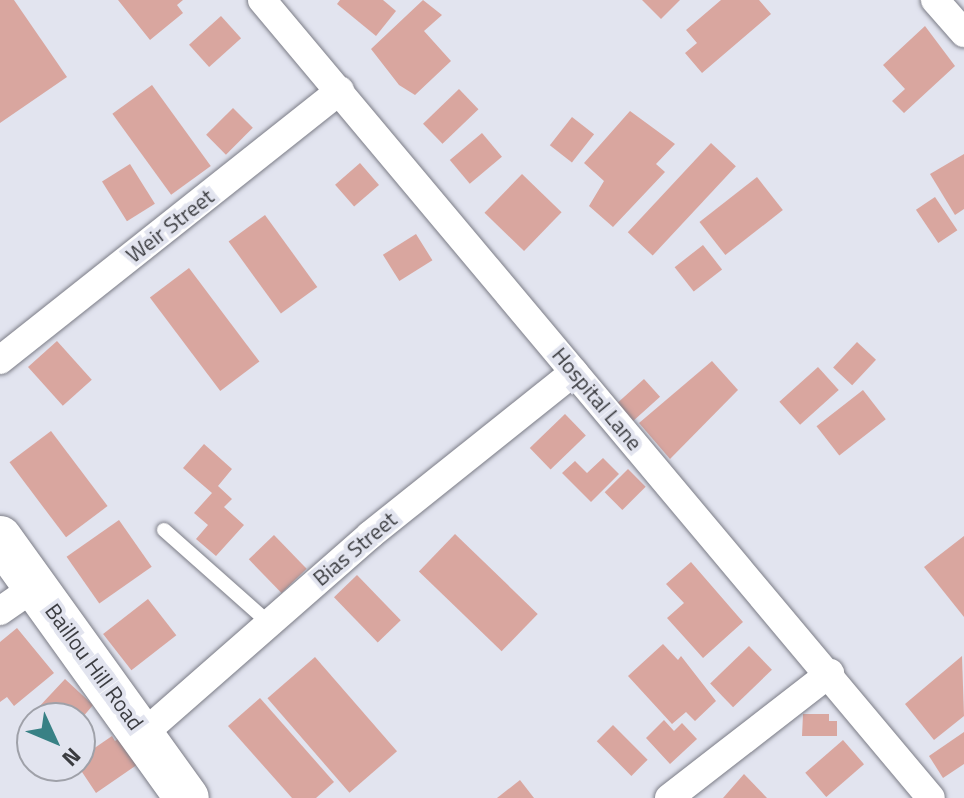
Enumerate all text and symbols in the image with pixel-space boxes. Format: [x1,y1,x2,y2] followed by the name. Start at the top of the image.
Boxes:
[121,184,219,268] street label: Weir Street
[546,342,648,456] street label: Hospital Lane
[308,506,402,592] street label: Bias Street
[39,599,149,735] street label: Baillou Hill Road
[16,702,96,782] north arrow
[54,740,89,775] text: N

